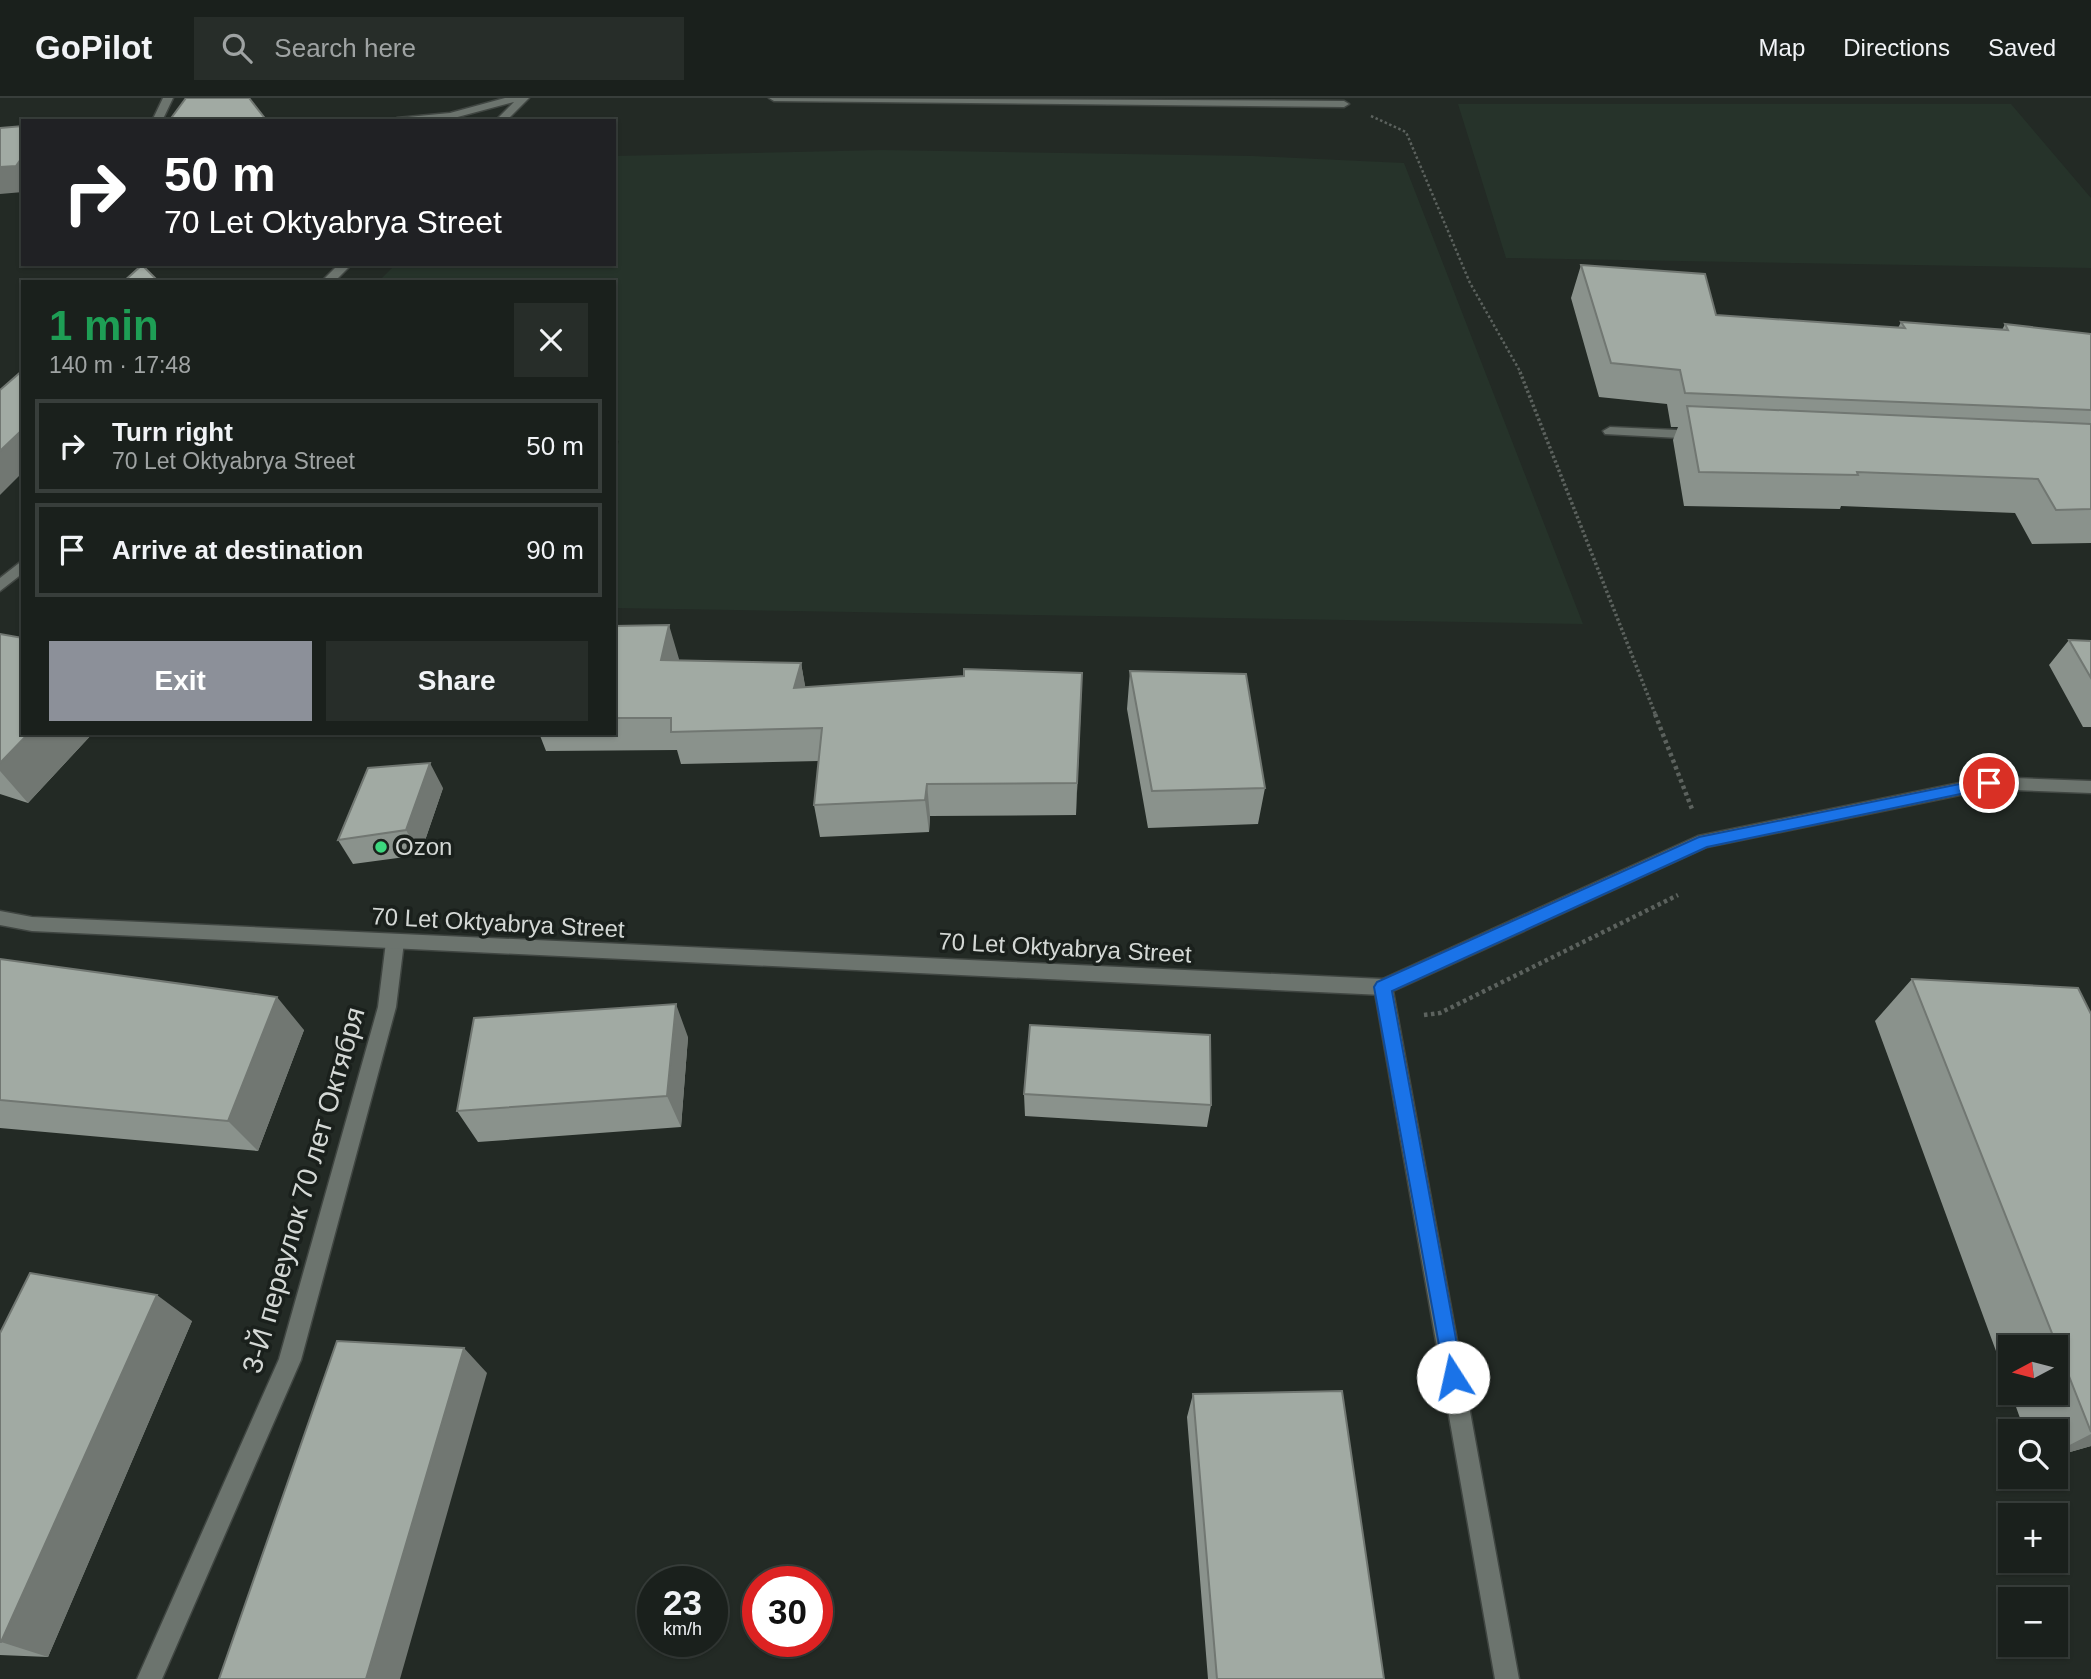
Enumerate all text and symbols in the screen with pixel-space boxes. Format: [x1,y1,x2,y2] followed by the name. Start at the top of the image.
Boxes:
[194,17,684,80] search box
[35,29,152,66] text: GoPilot
[218,29,256,67] icon: search
[274,33,416,63] text: Search here
[1759,34,1805,61] text: Map
[1843,34,1950,61] text: Directions
[1988,34,2056,61] text: Saved
[49,147,140,238] icon: right
[164,147,276,201] text: 50 m
[164,204,502,240] text: 70 Let Oktyabrya Street
[49,302,159,349] text: 1 min
[514,303,588,377] button: close
[49,352,191,378] text: 140 m · 17:48
[112,417,233,447] text: Turn right
[53,427,91,465] icon: right
[526,431,584,461] text: 50 m
[112,448,355,474] text: 70 Let Oktyabrya Street
[53,531,91,569] icon: arrive
[112,535,363,565] text: Arrive at destination
[526,535,584,565] text: 90 m
[49,641,312,721] button: Exit
[326,641,588,721] button: Share
[1959,753,2019,813] pin
[1970,764,2008,802] icon: arrive
[395,833,452,860] place label: Ozon
[373,839,389,855] marker: Ozon
[371,902,626,943] street label: 70 Let Oktyabrya Street
[938,927,1193,968] street label: 70 Let Oktyabrya Street
[236,1004,371,1377] street label: 3-Й переулок 70 лет Октября
[1998,1335,2068,1405] north arrow
[1998,1335,2068,1657] map controls
[1416,1340,1490,1414] position arrow
[1998,1419,2068,1489] button: search
[1998,1503,2068,1573] button: +
[742,1566,833,1657] speed limit sign: 30
[663,1583,702,1622] text: 23
[1998,1587,2068,1657] button: −
[663,1619,702,1639] text: km/h

